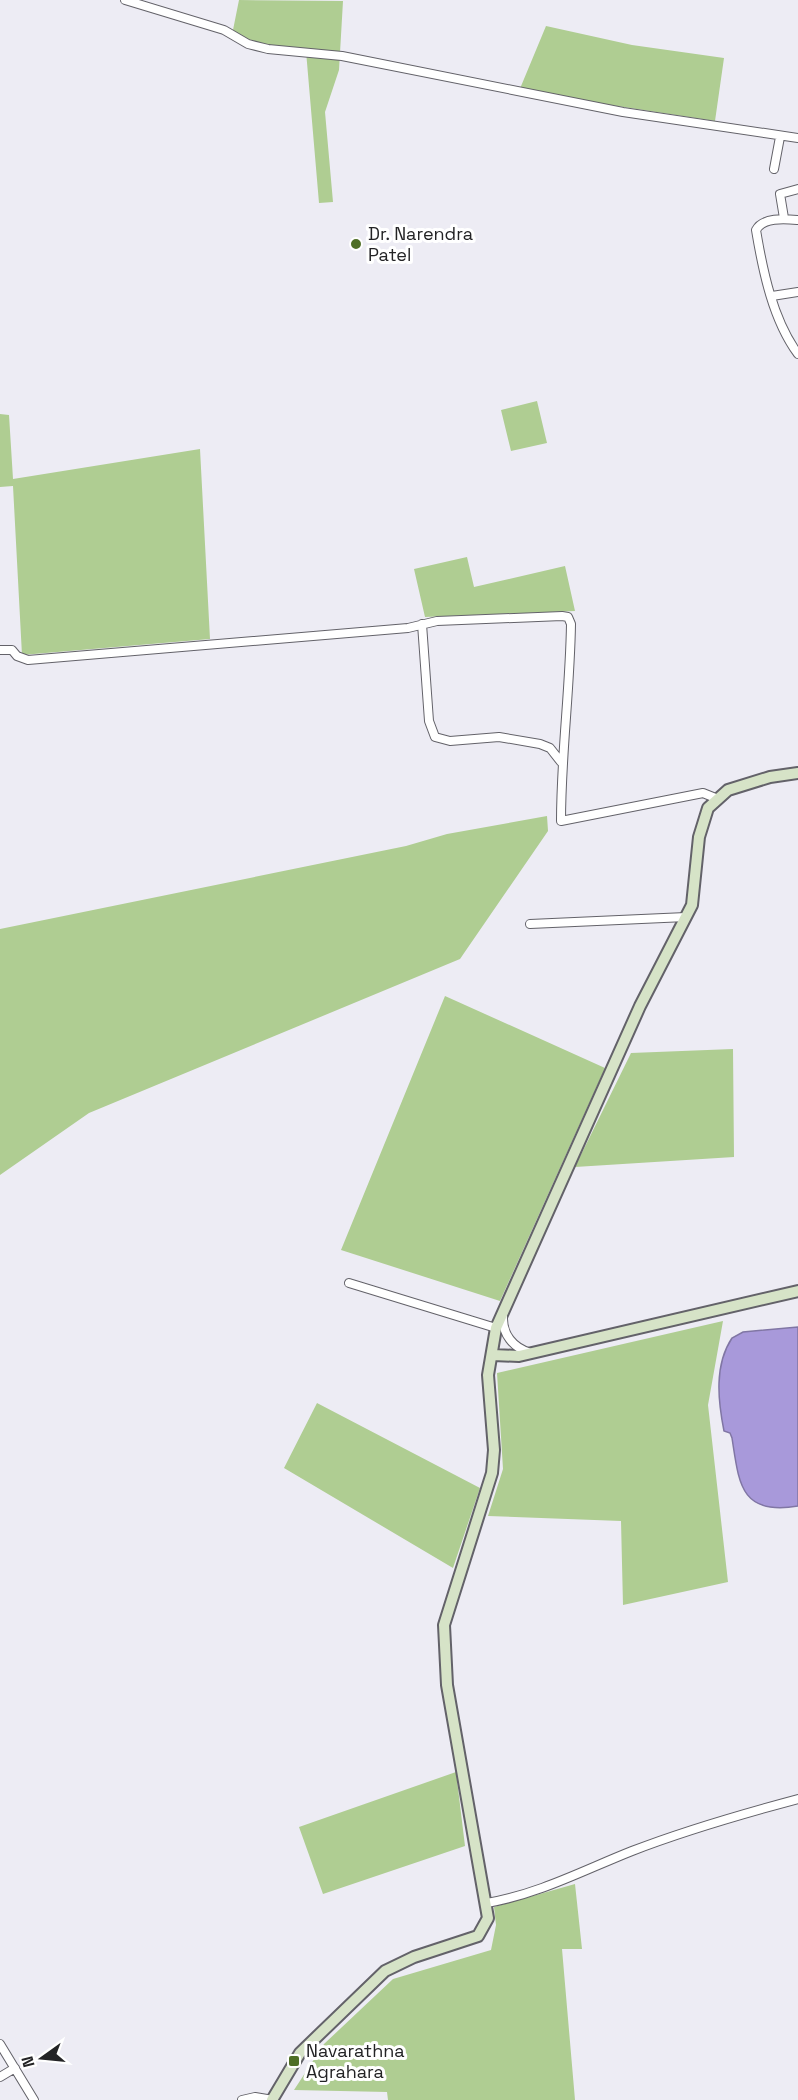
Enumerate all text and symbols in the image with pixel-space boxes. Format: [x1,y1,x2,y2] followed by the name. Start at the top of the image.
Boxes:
[368,222,473,266] place label: Dr. Narendra Patel
[349,237,363,251] marker: Dr. Narendra Patel
[12,2028,72,2088] north arrow
[306,2039,405,2083] place label: Navarathna Agrahara
[16,2054,40,2070] text: N
[287,2054,301,2068] marker: Navarathna Agrahara

